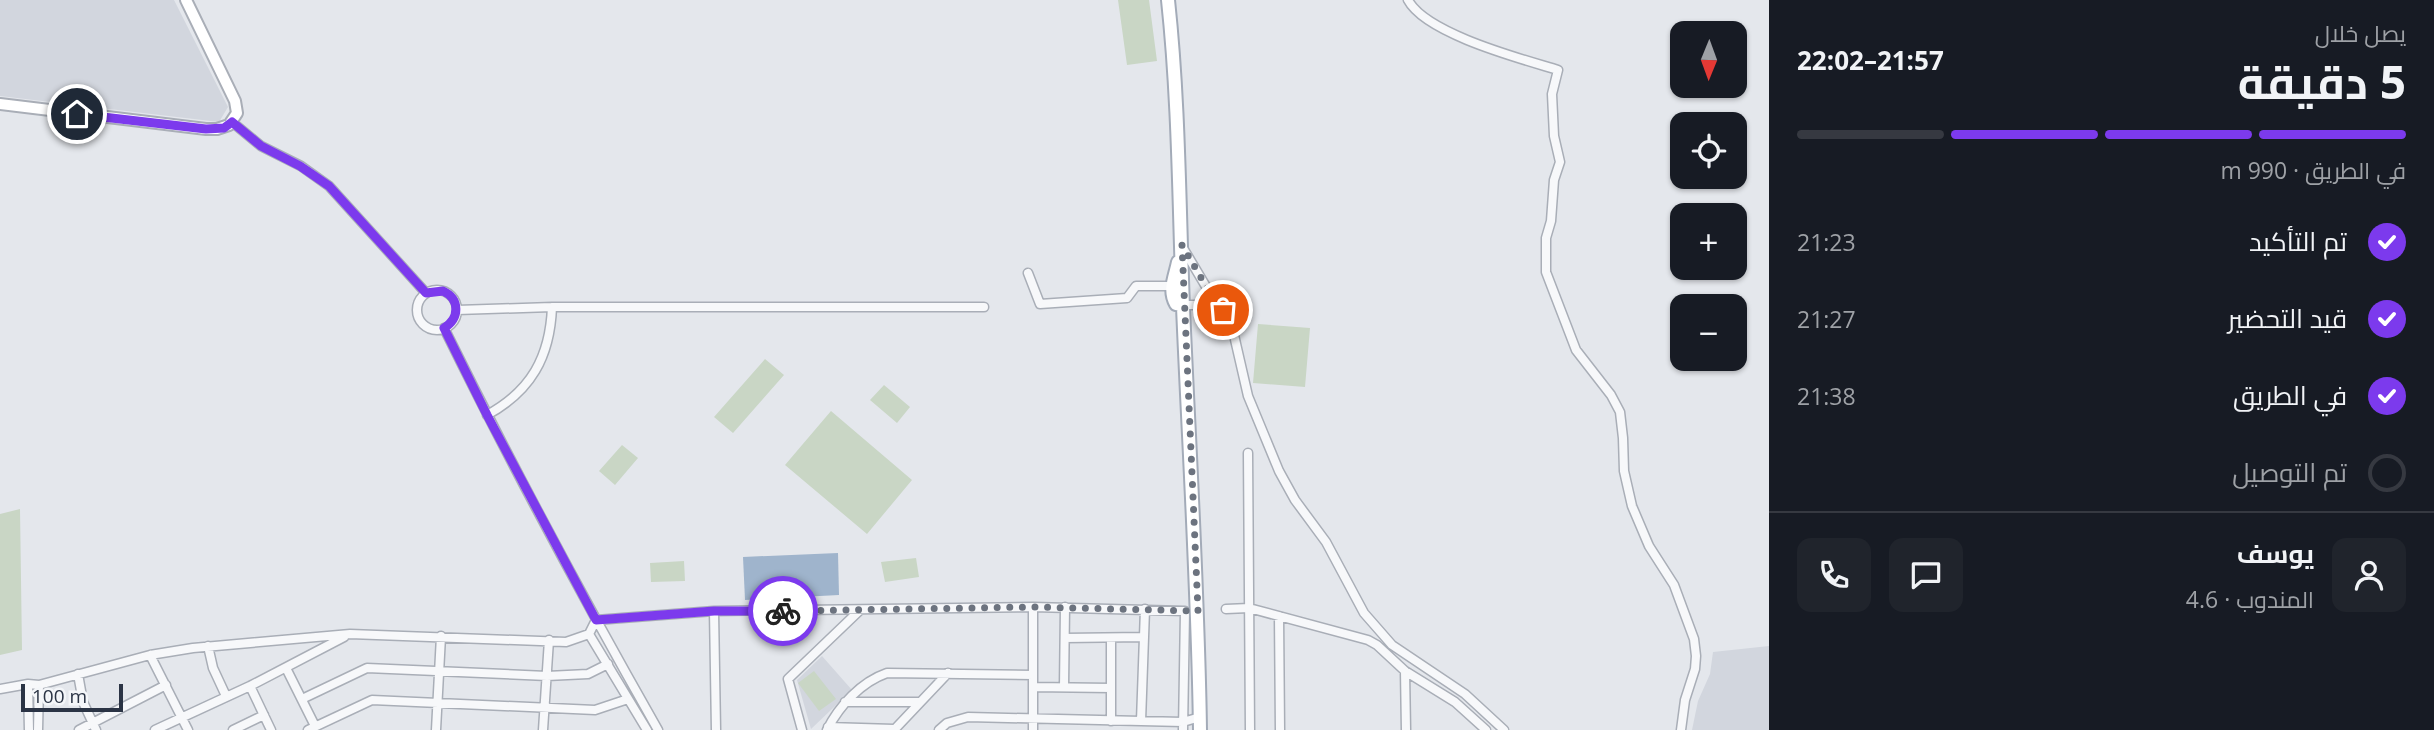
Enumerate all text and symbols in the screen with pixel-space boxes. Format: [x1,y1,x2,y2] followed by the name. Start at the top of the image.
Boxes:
[2315,17,2406,49] text: يصل خلال
[1670,21,1746,98] north arrow
[1670,21,1747,371] map controls
[1797,42,1944,78] text: 21:57–22:02
[2238,50,2406,112] text: 5 دقيقة
[47,84,107,144] pin
[58,95,96,133] icon: home
[1670,112,1747,189] button: locate
[2220,154,2406,186] text: في الطريق · 990 m
[1670,203,1747,280] button: +
[2249,223,2347,259] text: تم التأكيد
[2368,223,2406,261] icon: check
[1797,226,1856,258] text: 21:23
[1193,280,1253,340] pin
[1204,291,1242,329] icon: bag
[1670,294,1747,371] button: −
[2228,300,2347,336] text: قيد التحضير
[2368,300,2406,338] icon: check
[1797,303,1856,335] text: 21:27
[2233,377,2347,413] text: في الطريق
[2368,377,2406,415] icon: check
[1797,380,1856,412] text: 21:38
[2232,454,2347,490] text: تم التوصيل
[2237,535,2314,571] text: يوسف
[1797,538,1871,612] button: phone
[1889,538,1963,612] button: chat
[2332,538,2406,612] button: person
[748,576,818,646] courier
[2186,583,2314,615] text: المندوب · 4.6
[764,592,802,630] icon: bike
[21,681,122,713] scale bar
[32,683,87,709] text: 100 m

